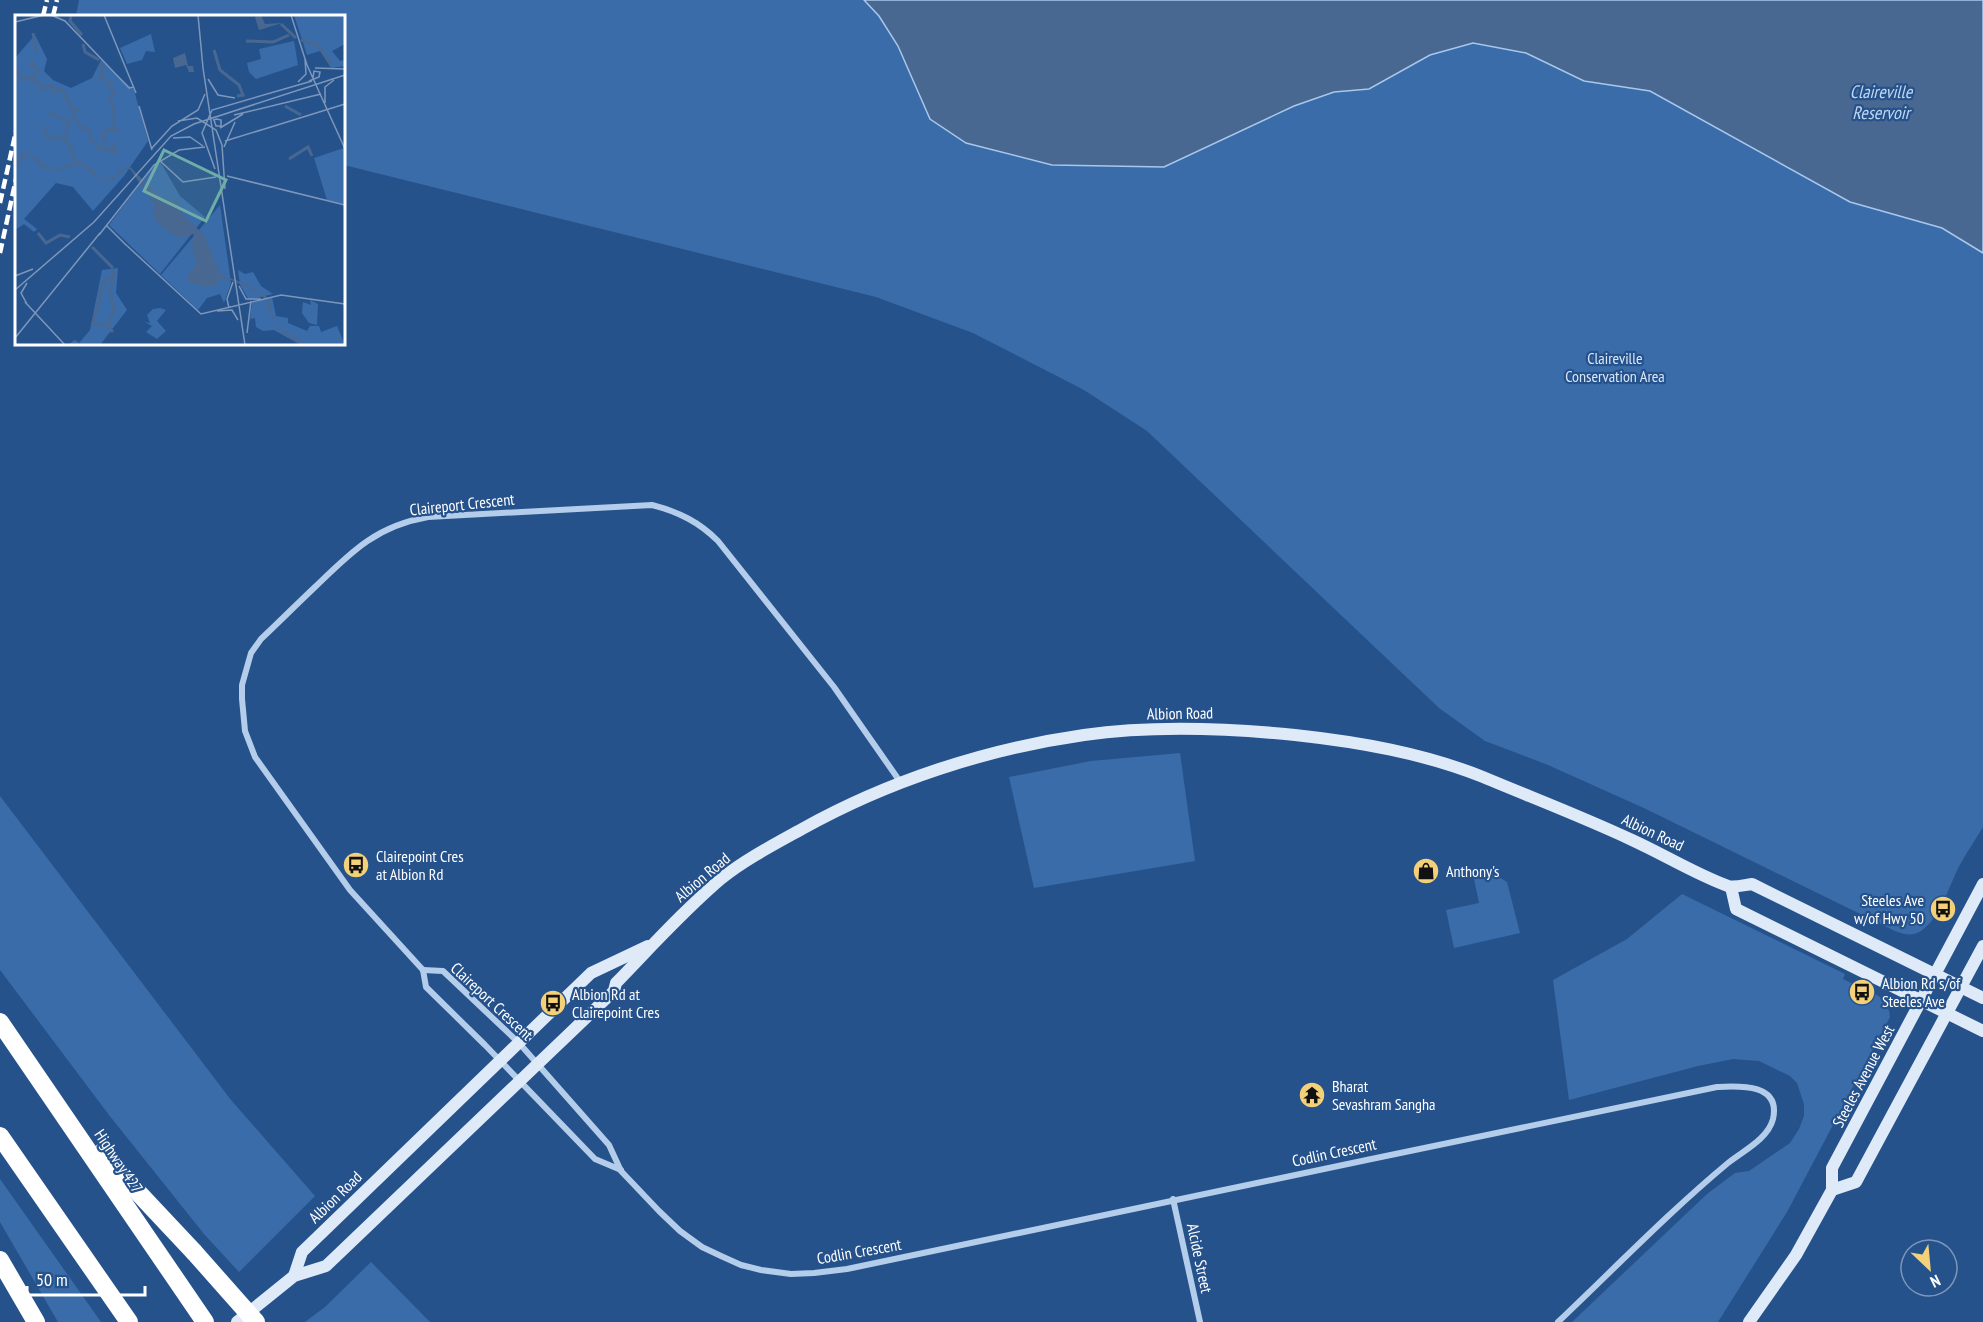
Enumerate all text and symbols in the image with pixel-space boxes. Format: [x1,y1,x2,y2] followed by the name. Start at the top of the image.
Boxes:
[15,15,345,345] inset map
[1850,80,1914,124] water label: Claireville Reservoir
[1565,348,1665,386] park label: Claireville Conservation Area
[409,488,516,519] street label: Claireport Crescent
[1147,702,1213,724] street label: Albion Road
[1619,809,1687,855] street label: Albion Road
[376,846,464,884] place label: Clairepoint Cres at Albion Rd
[670,848,734,906] street label: Albion Road
[341,850,371,880] bus stop icon: Clairepoint Cres at Albion Rd
[1411,856,1441,886] shop icon: Anthony's
[1446,861,1499,881] place label: Anthony's
[1854,890,1924,928] place label: Steeles Ave w/of Hwy 50
[1928,894,1958,924] bus stop icon: Steeles Ave w/of Hwy 50
[447,958,538,1045] street label: Claireport Crescent
[1882,973,1961,1011] place label: Albion Rd s/of Steeles Ave
[1847,977,1877,1007] bus stop icon: Albion Rd s/of Steeles Ave
[572,984,660,1022] place label: Albion Rd at Clairepoint Cres
[538,988,568,1018] bus stop icon: Albion Rd at Clairepoint Cres
[1828,1021,1899,1131] street label: Steeles Avenue West
[1332,1076,1435,1114] place label: Bharat Sevashram Sangha
[1297,1080,1327,1110] temple icon: Bharat Sevashram Sangha
[90,1125,148,1197] street label: Highway 427
[1290,1133,1378,1171] street label: Codlin Crescent
[304,1167,366,1227] street label: Albion Road
[1183,1221,1217,1295] street label: Alcide Street
[815,1234,903,1268] street label: Codlin Crescent
[1899,1238,1959,1298] north arrow
[27,1259,146,1297] scale bar
[36,1268,68,1291] text: 50 m
[1927,1271,1944,1292] text: N

